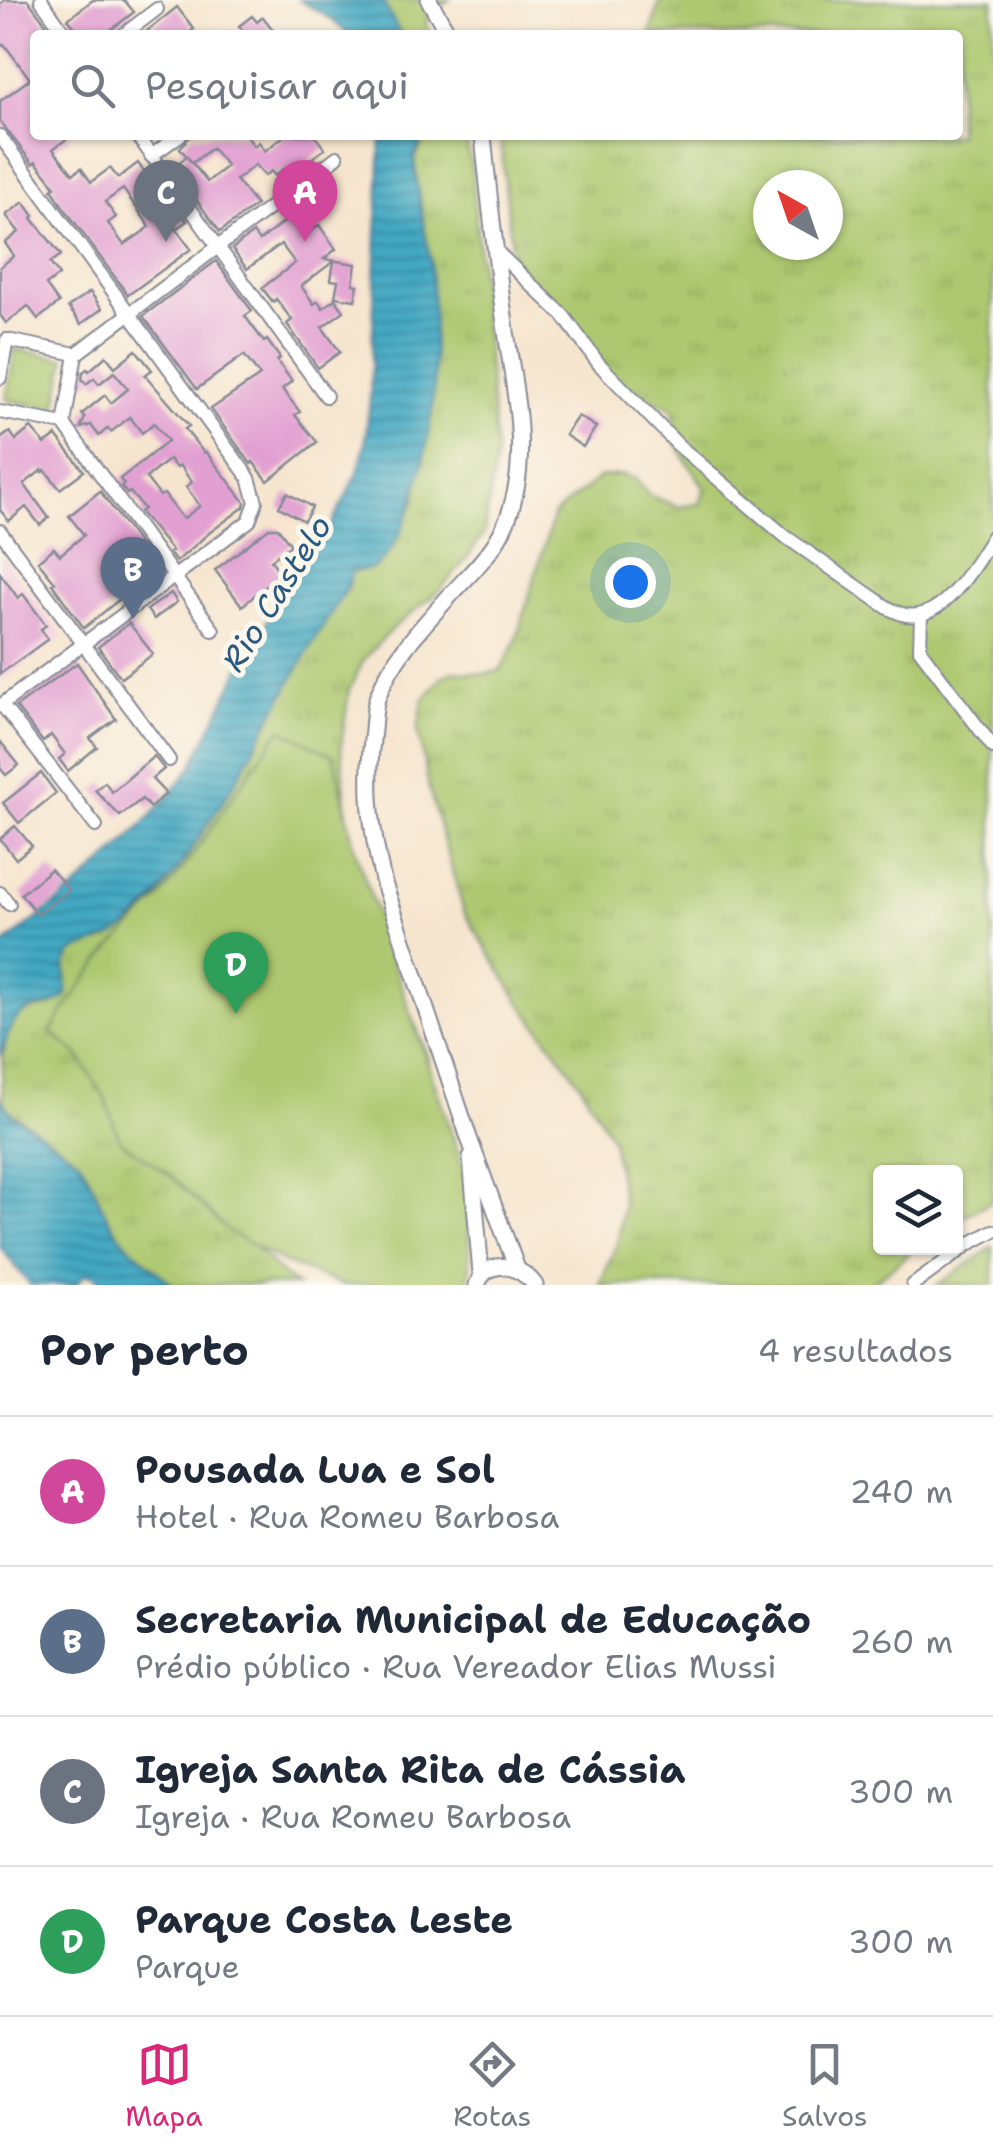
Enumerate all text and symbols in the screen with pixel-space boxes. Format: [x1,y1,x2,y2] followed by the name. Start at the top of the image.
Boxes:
[30,30,963,140] search box
[65,58,120,113] icon: search
[145,60,409,111] text: Pesquisar aqui
[134,160,198,242] pin: C
[272,160,338,242] pin: A
[753,170,843,260] north arrow
[211,507,341,679] water label: Rio Castelo
[100,536,166,619] pin: B
[605,557,656,608] your location
[204,932,268,1014] pin: D
[873,1165,963,1255] map controls
[873,1165,963,1255] button: layers
[40,1322,249,1378] text: Por perto
[758,1329,953,1372] text: 4 resultados
[135,1444,495,1495] text: Pousada Lua e Sol
[60,1470,85,1513] text: A
[850,1470,953,1513] text: 240 m
[135,1495,559,1538] text: Hotel · Rua Romeu Barbosa
[135,1594,811,1645] text: Secretaria Municipal de Educação
[63,1620,82,1663] text: B
[850,1620,953,1663] text: 260 m
[135,1645,777,1688] text: Prédio público · Rua Vereador Elias Mussi
[135,1744,685,1795] text: Igreja Santa Rita de Cássia
[63,1770,82,1813] text: C
[848,1770,953,1813] text: 300 m
[135,1795,571,1838] text: Igreja · Rua Romeu Barbosa
[135,1894,513,1945] text: Parque Costa Leste
[61,1920,84,1963] text: D
[848,1920,953,1963] text: 300 m
[135,1945,240,1988] text: Parque
[125,2037,203,2135] tab: Mapa
[453,2037,531,2135] tab: Rotas
[782,2037,868,2135] tab: Salvos

